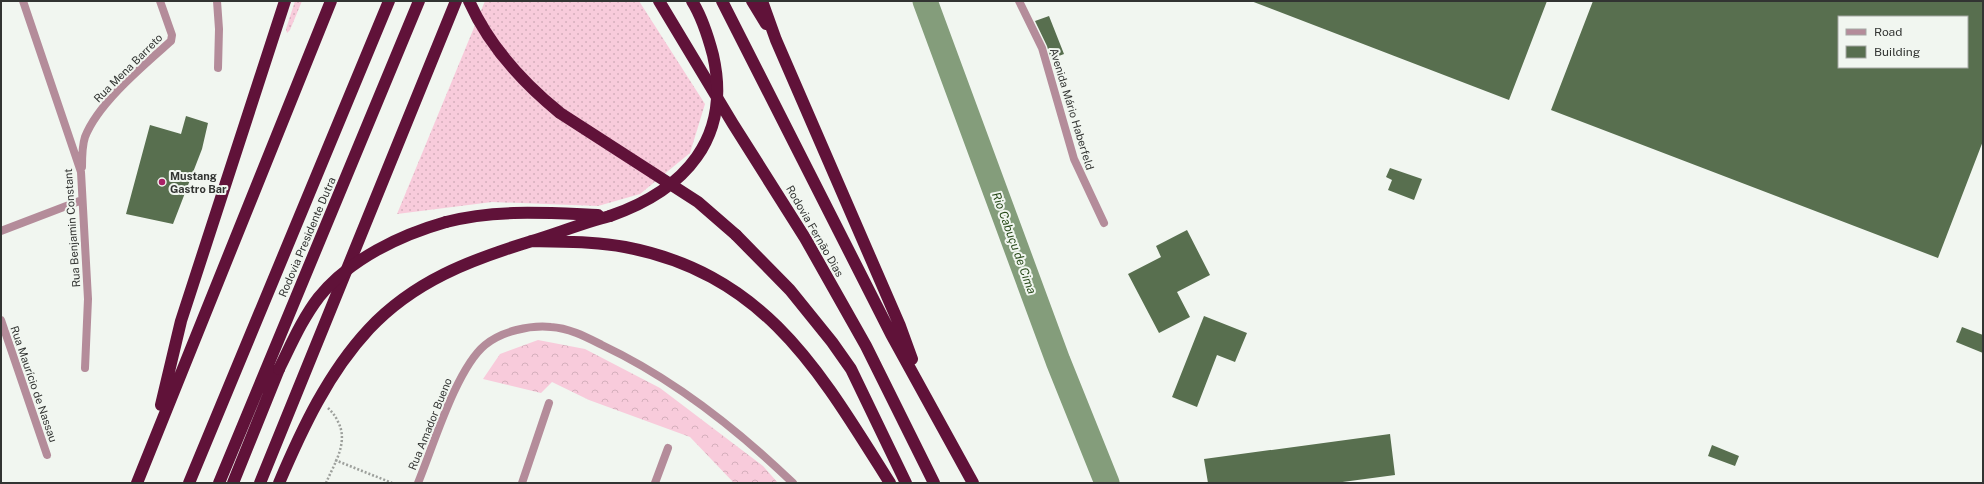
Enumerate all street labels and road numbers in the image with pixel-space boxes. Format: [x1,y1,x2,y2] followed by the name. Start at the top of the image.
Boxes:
[91,31,165,105] street label: Rua Mena Barreto
[1048,47,1096,171] street label: Avenida Mário Haberfeld
[62,168,82,288] street label: Rua Benjamin Constant
[276,175,338,299] street label: Rodovia Presidente Dutra
[784,183,846,279] street label: Rodovia Fernão Dias
[8,324,60,444] street label: Rua Maurício de Nassau
[406,376,454,472] street label: Rua Amador Bueno

